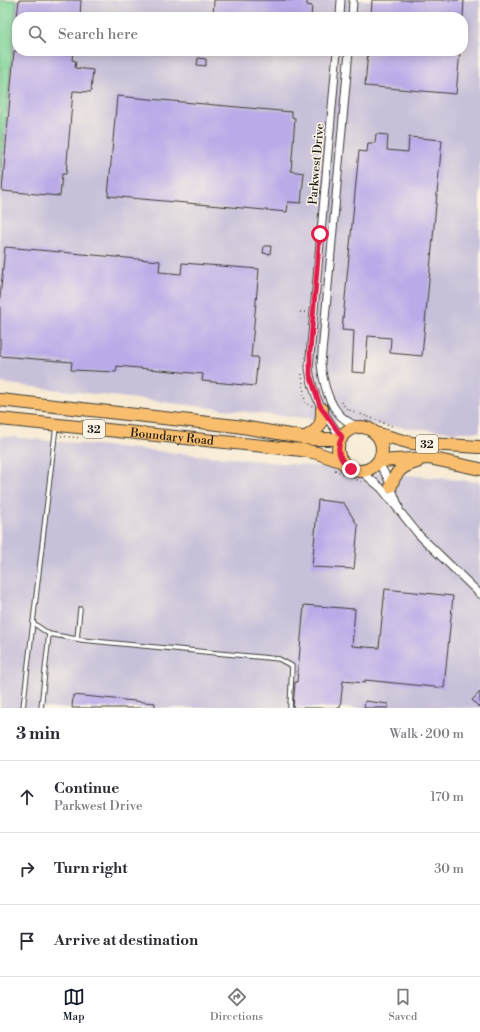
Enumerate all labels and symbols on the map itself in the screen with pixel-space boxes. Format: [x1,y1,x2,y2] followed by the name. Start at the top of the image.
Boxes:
[305,123,328,205] street label: Parkwest Drive
[311,225,329,243] route start
[83,420,105,438] road number: 32
[129,425,215,449] street label: Boundary Road
[416,435,438,453] road number: 32
[342,460,360,478] route end

